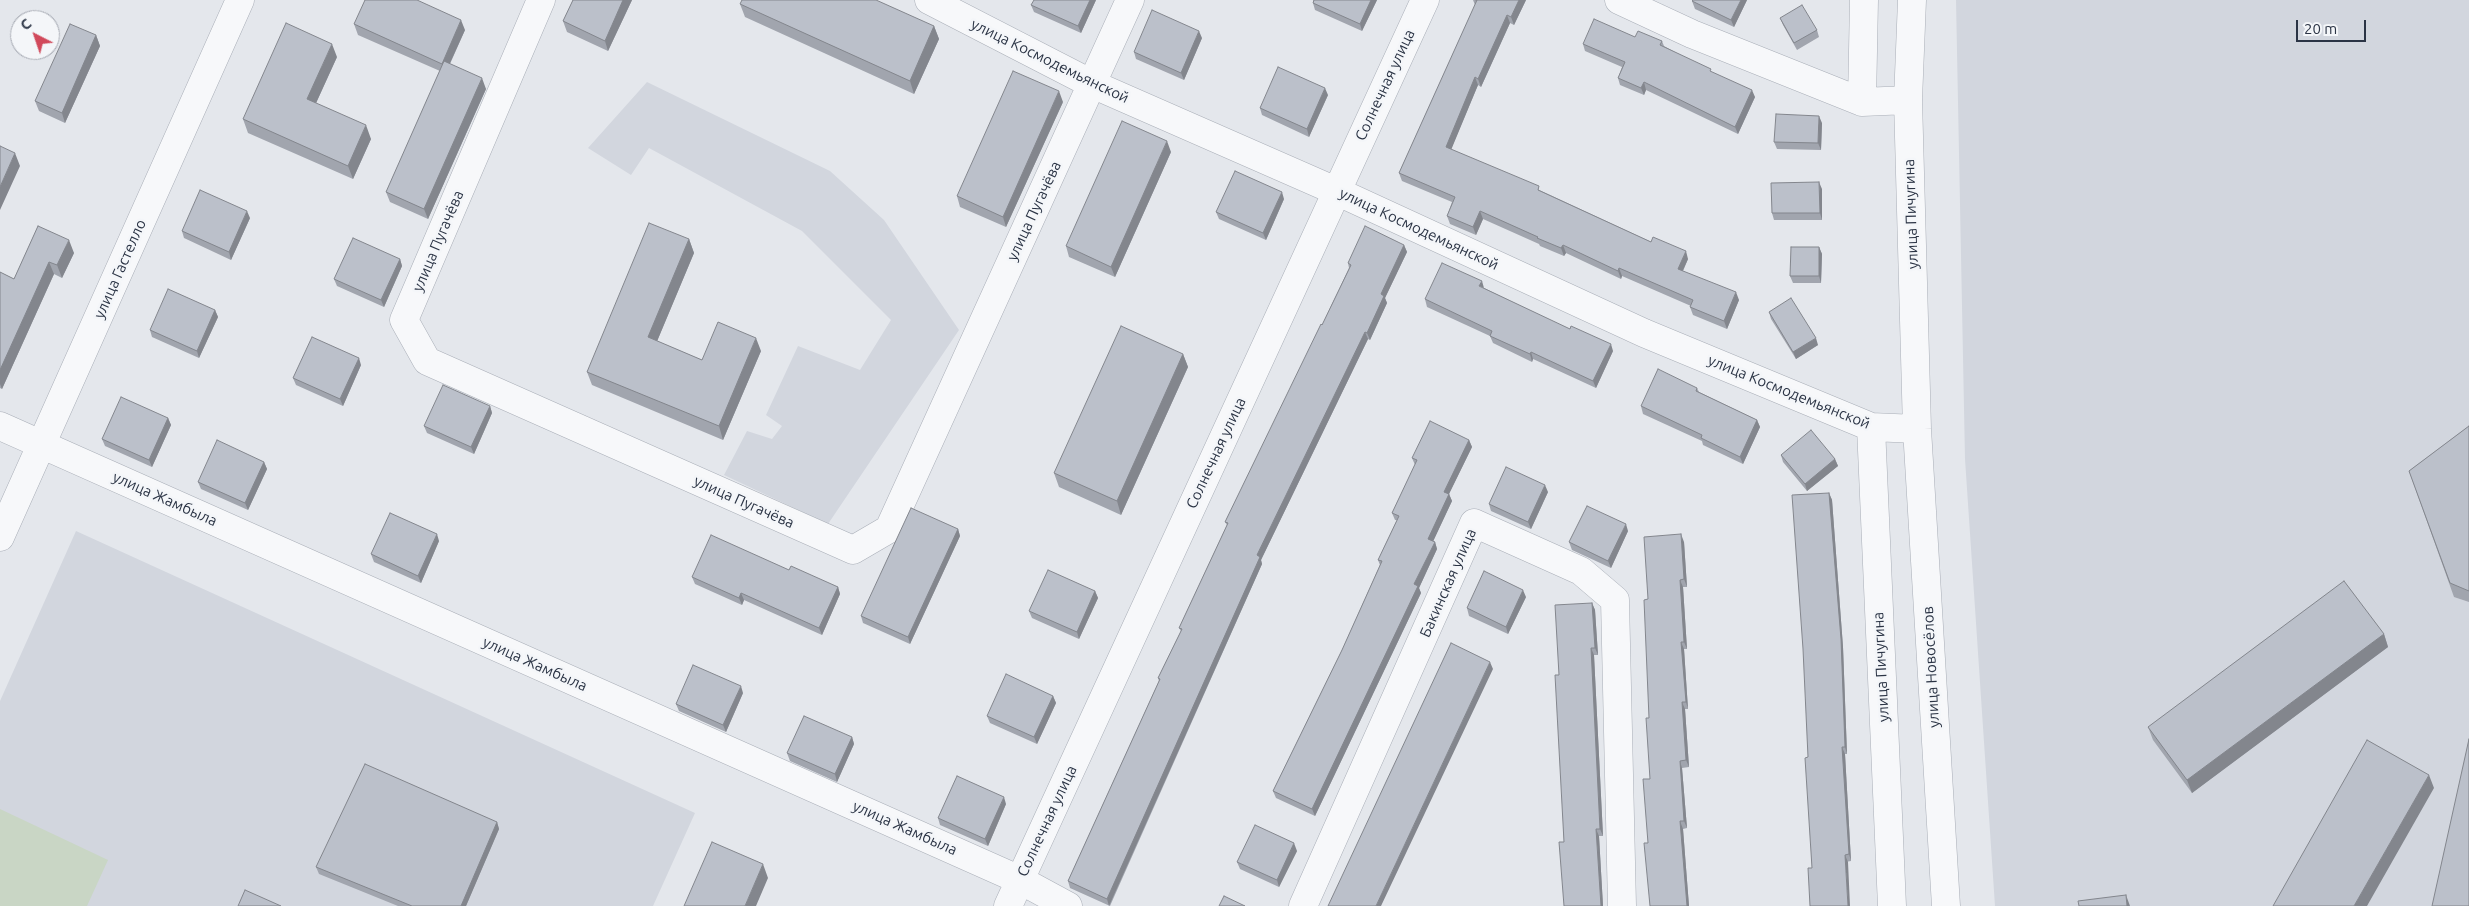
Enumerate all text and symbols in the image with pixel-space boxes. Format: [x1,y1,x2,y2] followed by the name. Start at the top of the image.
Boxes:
[10,10,60,60] north arrow
[2299,10,2369,42] scale bar
[17,15,34,33] text: С
[968,15,1132,107] street label: улица Космодемьянской
[2304,20,2337,37] text: 20 m
[1351,27,1419,143] street label: Солнечная улица
[1003,158,1065,264] street label: улица Пугачёва
[1900,159,1922,269] street label: улица Пичугина
[1337,184,1501,274] street label: улица Космодемьянской
[409,188,467,294] street label: улица Пугачёва
[90,217,150,321] street label: улица Гастелло
[1705,351,1873,433] street label: улица Космодемьянской
[1182,395,1250,511] street label: Солнечная улица
[110,468,220,530] street label: улица Жамбыла
[691,472,797,532] street label: улица Пугачёва
[1416,526,1480,640] street label: Бакинская улица
[1919,606,1943,728] street label: улица Новосёлов
[1869,612,1893,722] street label: улица Пичугина
[480,633,590,695] street label: улица Жамбыла
[1013,763,1081,879] street label: Солнечная улица
[850,797,960,859] street label: улица Жамбыла

